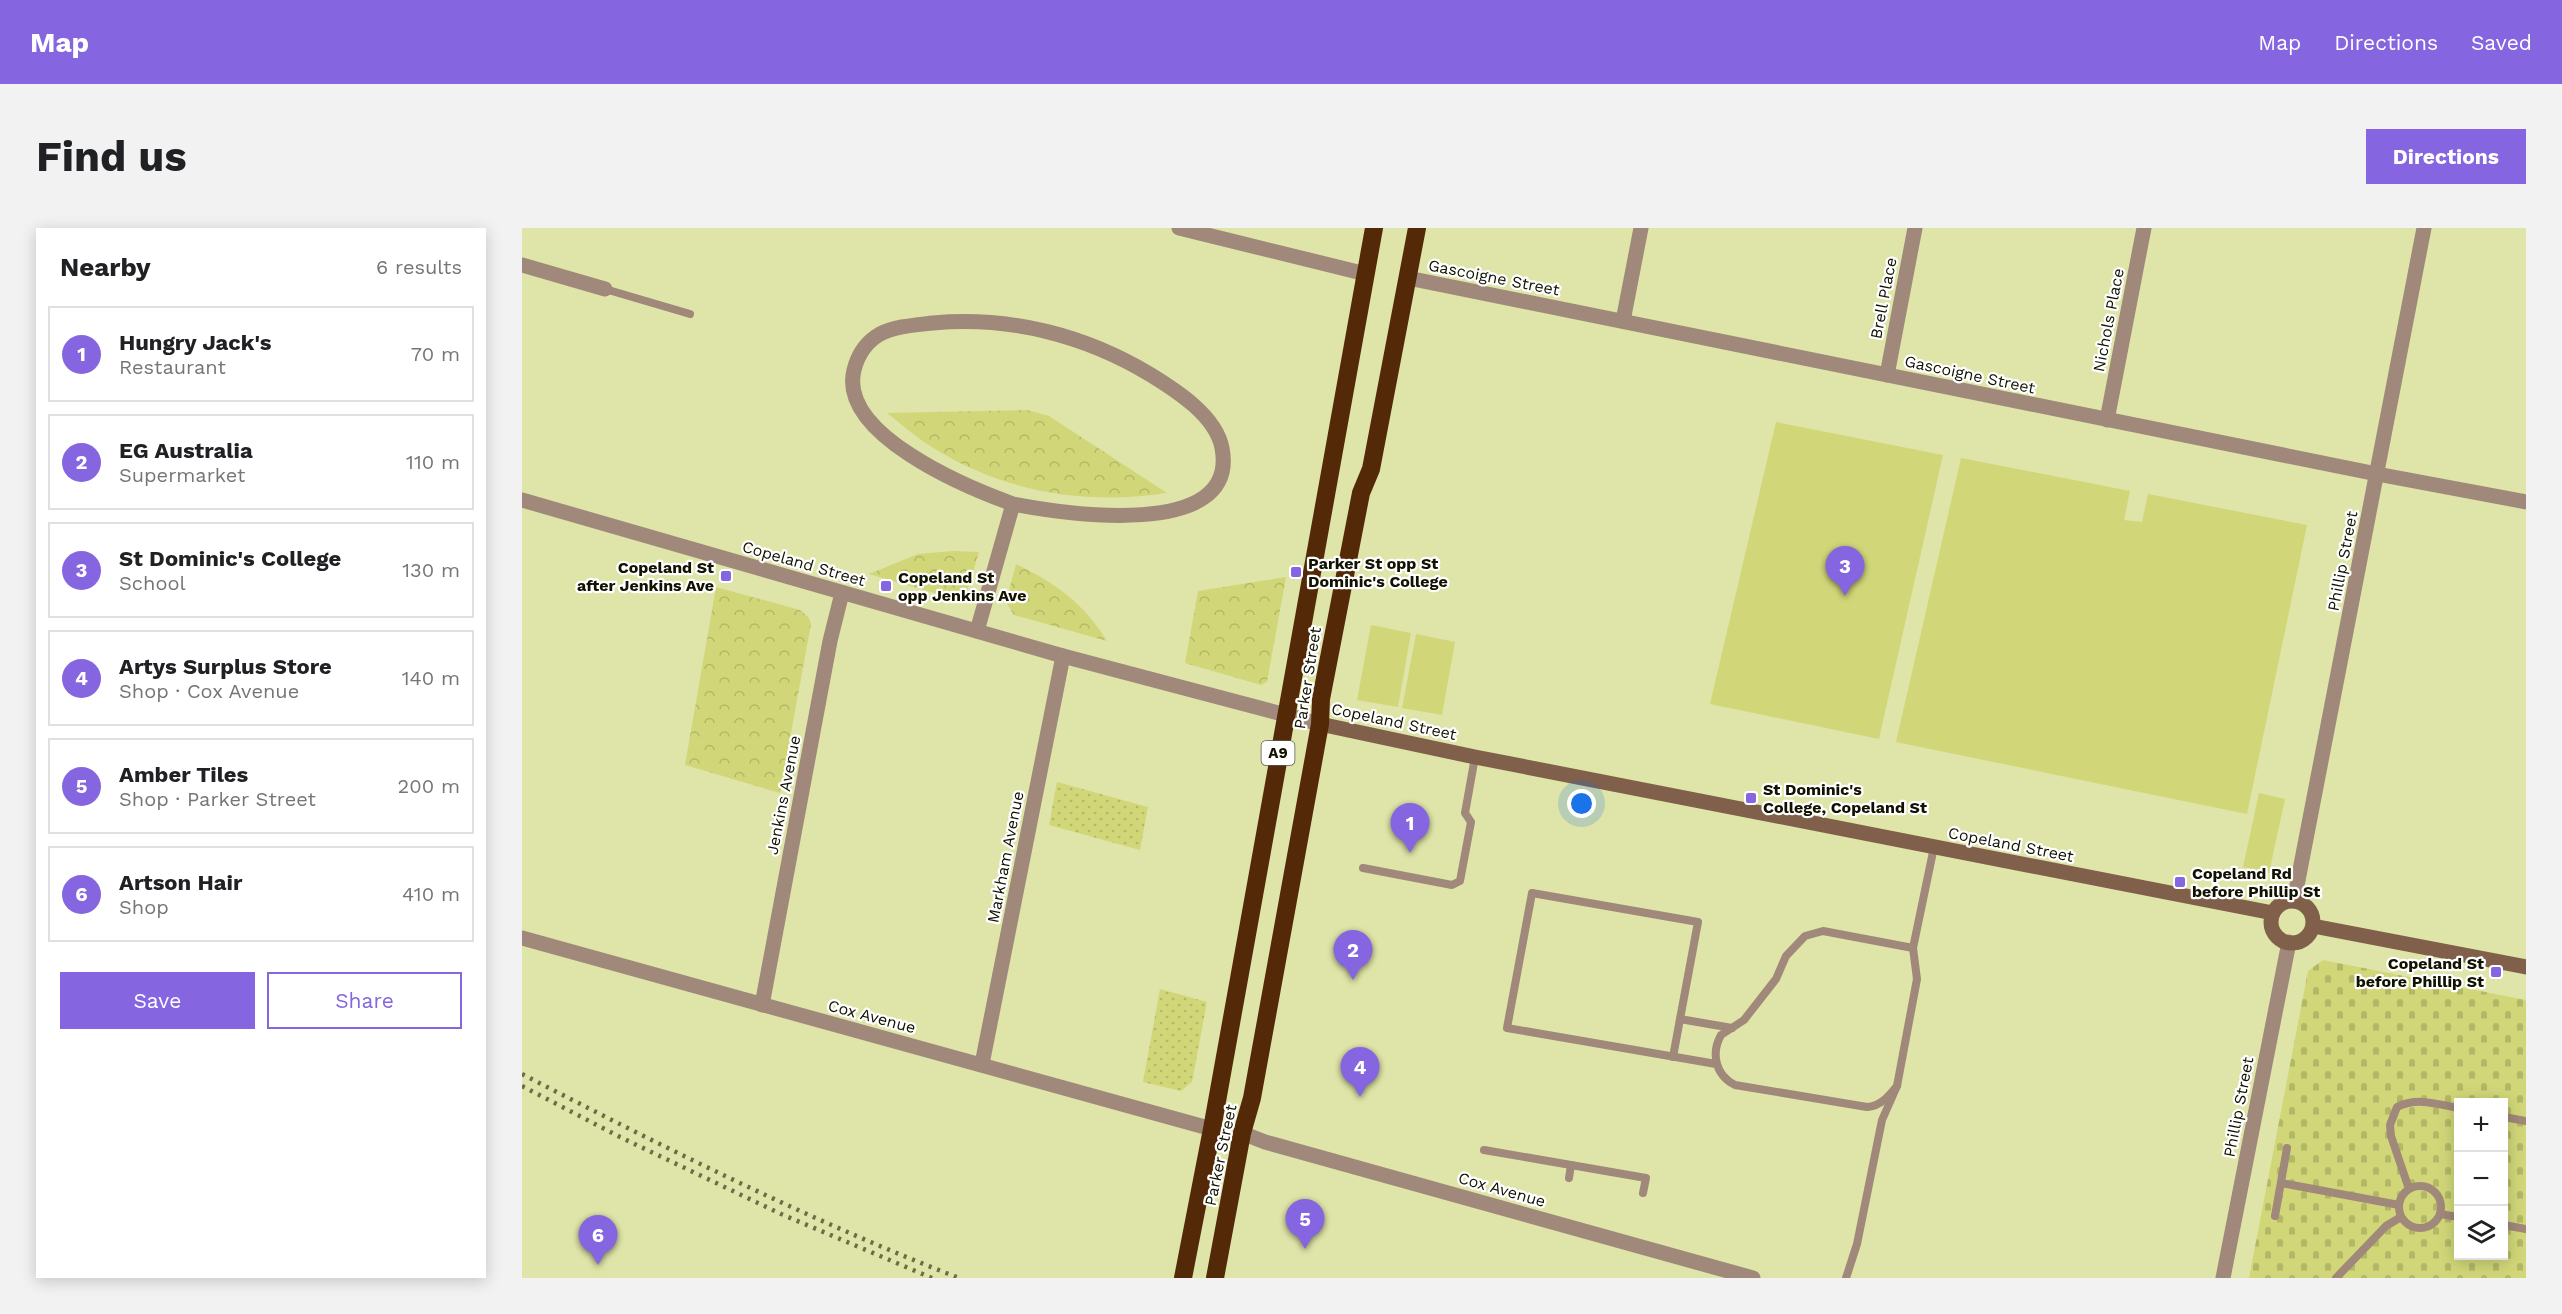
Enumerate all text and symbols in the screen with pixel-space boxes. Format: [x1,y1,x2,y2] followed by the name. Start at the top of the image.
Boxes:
[30,26,89,59] text: Map
[2258,30,2301,55] text: Map
[2334,30,2438,55] text: Directions
[2471,30,2532,55] text: Saved
[2366,129,2526,184] button: Directions
[36,132,187,181] text: Find us
[60,252,151,282] text: Nearby
[376,255,462,279] text: 6 results
[1427,255,1561,300] street label: Gascoigne Street
[1866,256,1901,340] street label: Brell Place
[2089,267,2128,374] street label: Nichols Place
[119,330,272,355] text: Hungry Jack's
[77,342,86,366] text: 1
[411,342,460,366] text: 70 m
[1903,351,2037,398] street label: Gascoigne Street
[119,355,226,379] text: Restaurant
[119,438,253,463] text: EG Australia
[76,450,87,474] text: 2
[406,450,460,474] text: 110 m
[119,463,245,487] text: Supermarket
[2323,509,2362,613] street label: Phillip Street
[740,537,868,590] street label: Copeland Street
[119,546,341,571] text: St Dominic's College
[1826,546,1864,596] pin: 3
[1308,554,1448,591] place label: Parker St opp St Dominic's College
[76,558,87,582] text: 3
[402,558,460,582] text: 130 m
[577,558,714,595] place label: Copeland St after Jenkins Ave
[1289,565,1303,579] marker: Parker St opp St Dominic's College
[898,568,1026,605] place label: Copeland St opp Jenkins Ave
[719,569,733,583] marker: Copeland St after Jenkins Ave
[119,571,186,595] text: School
[879,579,893,593] marker: Copeland St opp Jenkins Ave
[1290,625,1325,730] street label: Parker Street
[119,654,332,679] text: Artys Surplus Store
[75,666,88,690] text: 4
[402,666,460,690] text: 140 m
[119,679,299,703] text: Shop · Cox Avenue
[1330,699,1458,744] street label: Copeland Street
[763,734,804,856] street label: Jenkins Avenue
[1262,741,1294,765] road number: A9
[119,762,248,787] text: Amber Tiles
[76,774,87,798] text: 5
[398,774,460,798] text: 200 m
[1763,780,1927,817] place label: St Dominic's College, Copeland St
[119,787,316,811] text: Shop · Parker Street
[1567,789,1596,818] your location
[983,790,1028,925] street label: Markham Avenue
[1744,791,1758,805] marker: St Dominic's College, Copeland St
[1390,804,1430,853] pin: 1
[1947,823,2076,866] street label: Copeland Street
[2192,864,2320,901] place label: Copeland Rd before Phillip St
[119,870,242,895] text: Artson Hair
[2173,875,2187,889] marker: Copeland Rd before Phillip St
[75,882,88,906] text: 6
[402,882,460,906] text: 410 m
[119,895,169,919] text: Shop
[1334,930,1372,980] pin: 2
[2356,954,2484,991] place label: Copeland St before Phillip St
[2489,965,2503,979] marker: Copeland St before Phillip St
[60,972,255,1029] button: Save
[267,972,462,1029] button: Share
[826,996,918,1037] street label: Cox Avenue
[1340,1048,1380,1097] pin: 4
[2219,1055,2258,1159] street label: Phillip Street
[2454,1098,2508,1260] map controls
[2454,1098,2508,1152] button: +
[1200,1102,1241,1208] street label: Parker Street
[2454,1152,2508,1206] button: −
[1456,1168,1548,1211] street label: Cox Avenue
[1286,1200,1324,1249] pin: 5
[2454,1206,2508,1260] button: layers
[578,1216,618,1265] pin: 6

